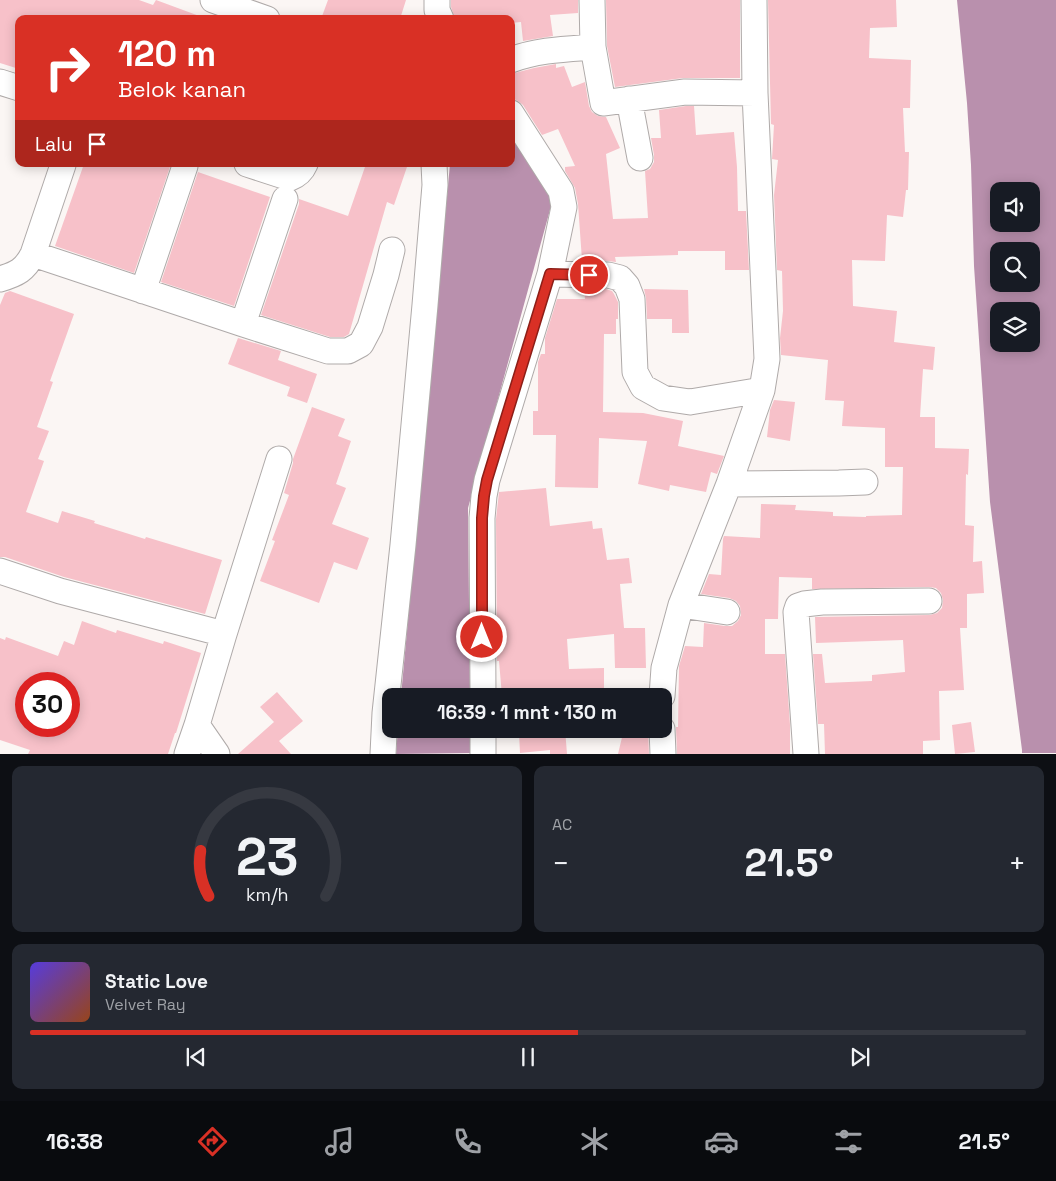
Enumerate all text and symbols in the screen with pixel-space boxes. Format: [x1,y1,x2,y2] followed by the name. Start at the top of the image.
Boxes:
[118,32,216,76] text: 120 m
[35,35,100,100] icon: right
[118,75,246,103] text: Belok kanan
[83,130,111,158] icon: arrive
[35,132,73,157] text: Lalu
[990,182,1040,352] map controls
[990,182,1040,232] button: sound
[990,242,1040,292] button: search
[568,254,610,296] pin
[575,261,603,289] icon: arrive
[990,302,1040,352] button: layers
[455,610,507,662] position arrow
[15,672,80,737] speed limit sign: 30
[437,700,617,725] text: 16:39 · 1 mnt · 130 m
[552,814,572,835] text: AC
[236,824,298,890] text: 23
[745,839,833,887] text: 21.5°
[552,845,569,881] text: −
[1009,845,1026,881] text: +
[246,883,288,906] text: km/h
[105,969,208,994] text: Static Love
[105,994,186,1015] text: Velvet Ray
[182,1043,210,1071] icon: previous
[514,1043,542,1071] icon: pause
[846,1043,874,1071] icon: next
[195,1124,230,1159] icon: directions
[322,1124,357,1159] icon: music
[450,1124,485,1159] icon: phone
[577,1124,612,1159] icon: climate
[704,1124,739,1159] icon: car
[831,1124,866,1159] icon: filters
[46,1127,103,1155] text: 16:38
[958,1127,1010,1155] text: 21.5°

